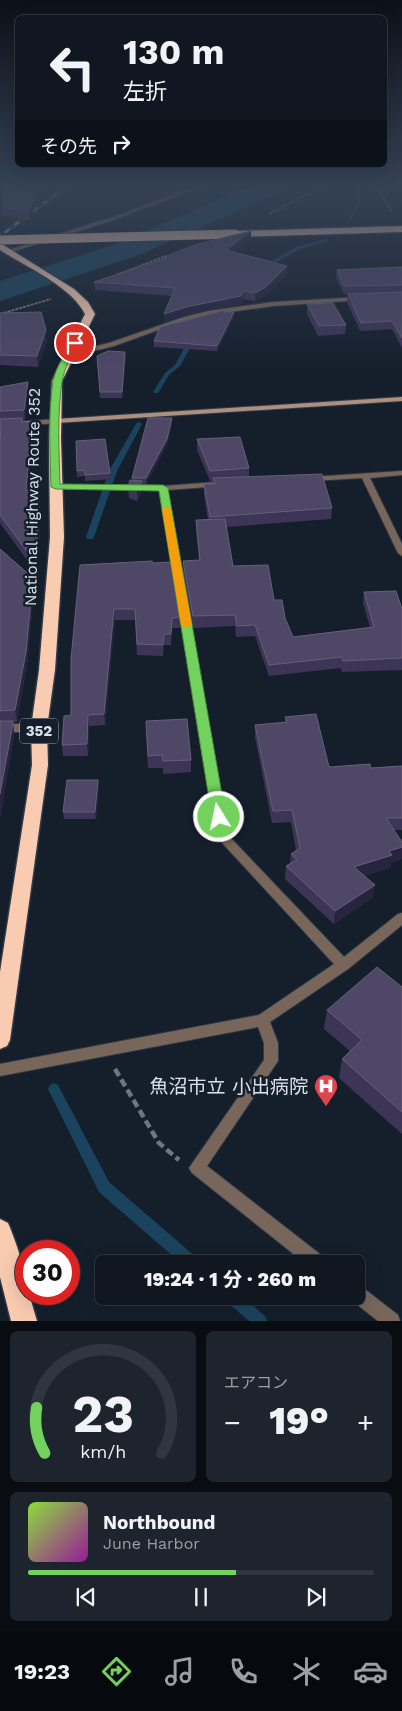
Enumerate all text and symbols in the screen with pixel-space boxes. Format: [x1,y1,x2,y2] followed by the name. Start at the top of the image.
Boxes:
[123,31,224,73] text: 130 m
[40,35,105,100] icon: left
[123,79,167,104] text: 左折
[107,130,135,158] icon: right
[40,135,97,158] text: その先
[54,322,96,364] pin
[61,329,89,357] icon: arrive
[21,388,44,606] street label: National Highway Route 352
[20,718,58,744] road number: 352
[192,790,244,842] position arrow
[313,1073,339,1107] hospital icon: 魚沼市立 小出病院
[150,1075,308,1098] place label: 魚沼市立 小出病院
[15,1240,80,1305] speed limit sign: 30
[144,1268,316,1291] text: 19:24 · 1 分 · 260 m
[224,1373,288,1392] text: エアコン
[72,1384,134,1445] text: 23
[269,1399,329,1443] text: 19°
[224,1406,241,1439] text: −
[357,1406,374,1439] text: +
[80,1441,126,1462] text: km/h
[103,1511,215,1534] text: Northbound
[103,1534,200,1553] text: June Harbor
[72,1583,100,1611] icon: previous
[187,1583,215,1611] icon: pause
[302,1583,330,1611] icon: next
[99,1654,134,1689] icon: directions
[162,1654,197,1689] icon: music
[226,1654,261,1689] icon: phone
[289,1654,324,1689] icon: climate
[353,1654,388,1689] icon: car
[14,1659,70,1684] text: 19:23

